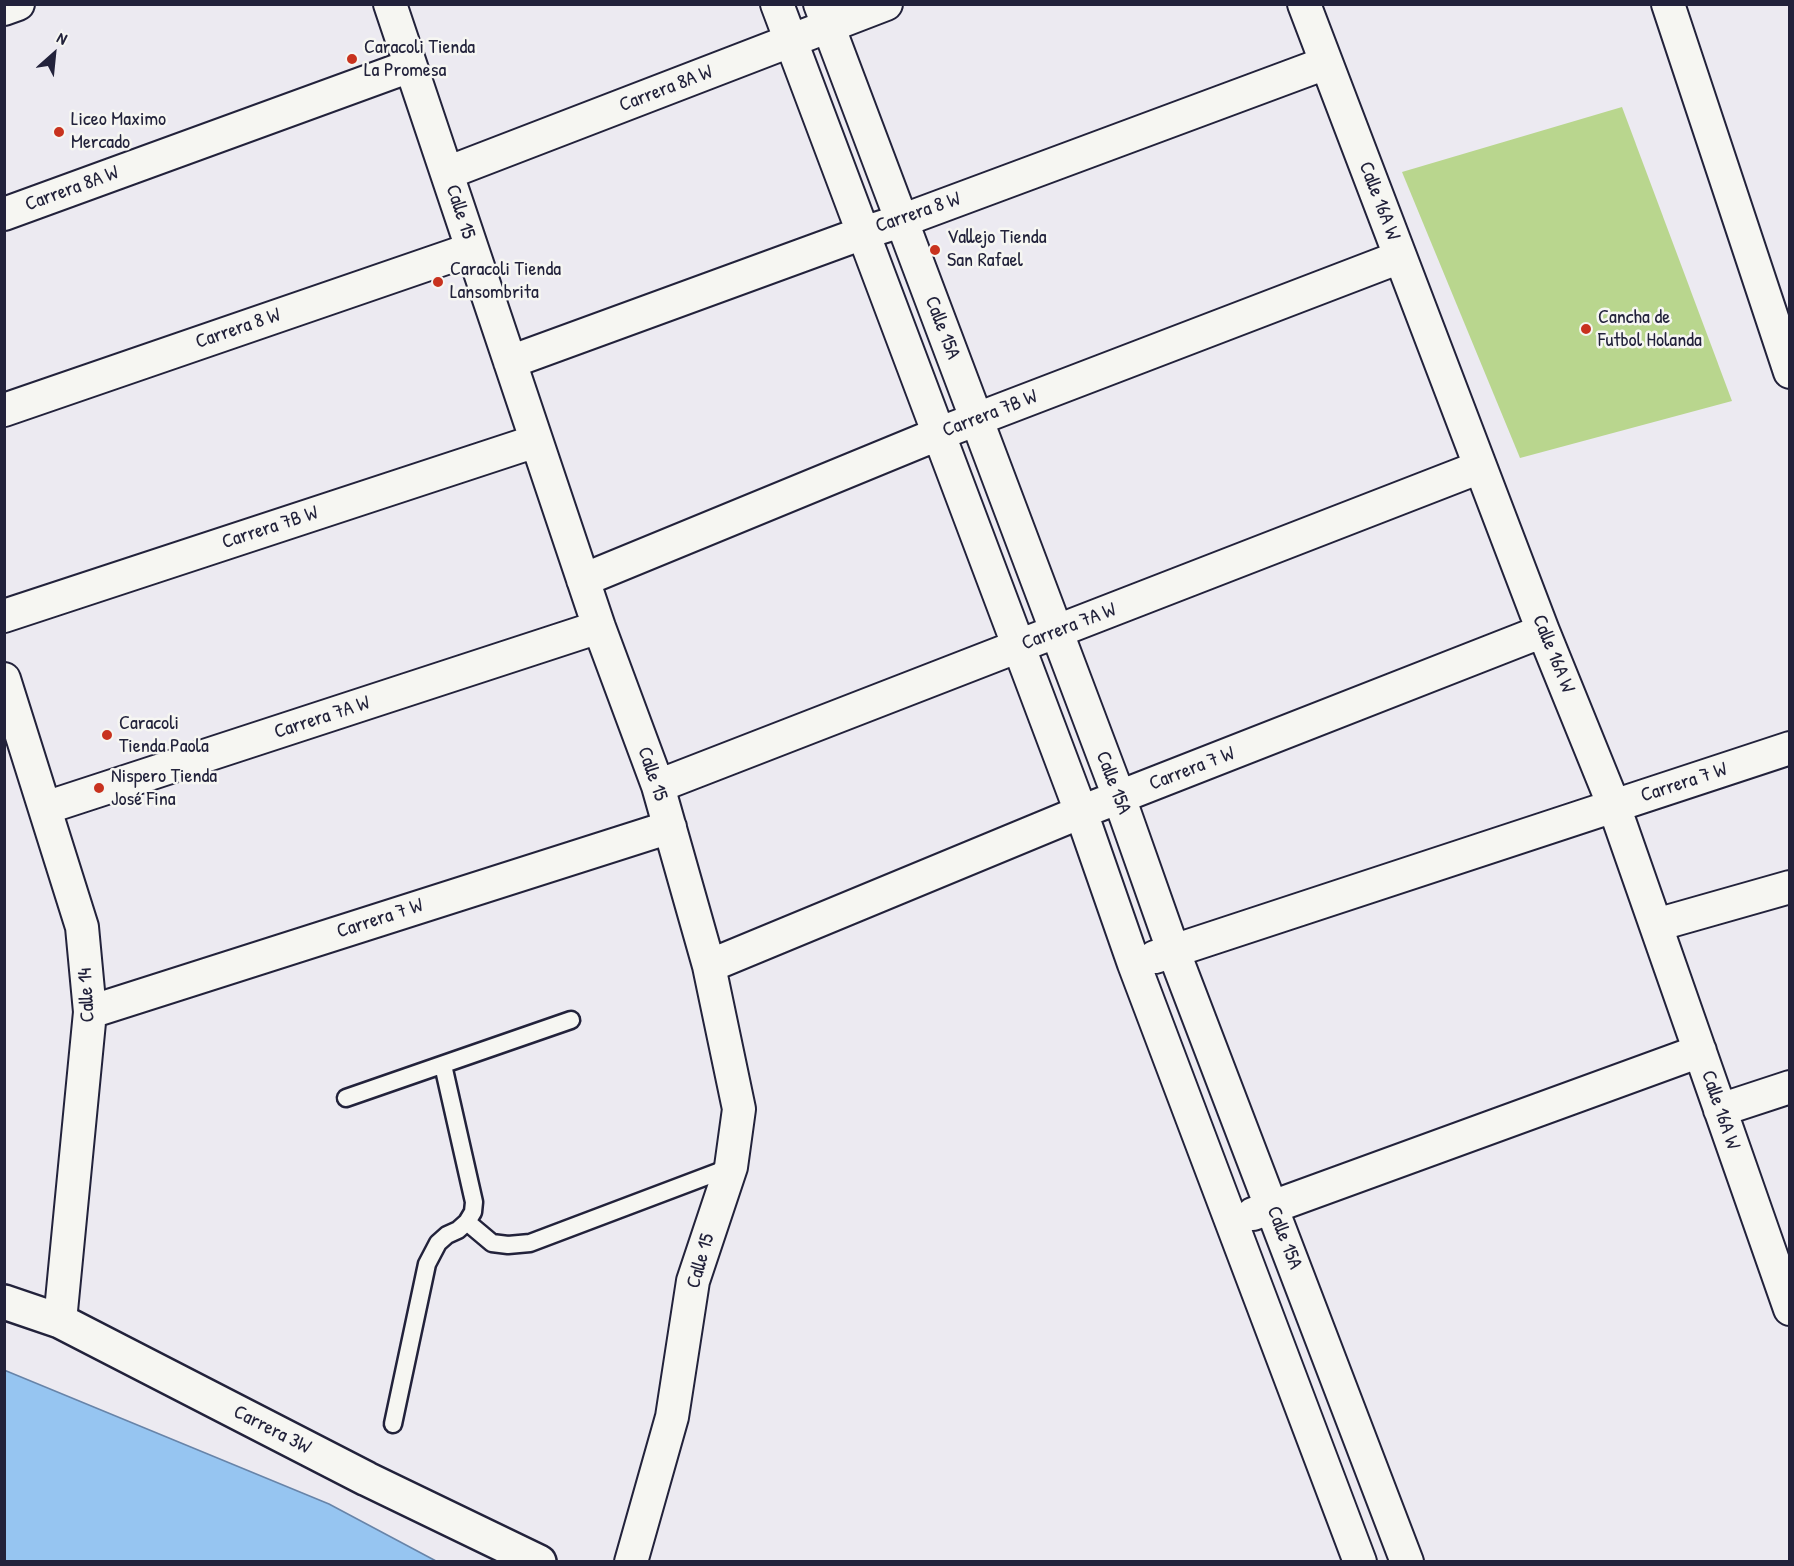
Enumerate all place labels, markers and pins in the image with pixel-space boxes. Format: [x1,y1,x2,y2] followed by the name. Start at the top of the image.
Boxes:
[364,36,475,83] place label: Caracoli Tienda La Promesa
[345,52,359,66] marker: Caracoli Tienda La Promesa
[71,108,166,155] place label: Liceo Maximo Mercado
[52,125,66,139] marker: Liceo Maximo Mercado
[947,226,1046,273] place label: Vallejo Tienda San Rafael
[928,243,942,257] marker: Vallejo Tienda San Rafael
[450,258,561,305] place label: Caracoli Tienda Lansombrita
[431,275,445,289] marker: Caracoli Tienda Lansombrita
[1598,306,1702,353] place label: Cancha de Futbol Holanda
[1579,322,1593,336] marker: Cancha de Futbol Holanda
[119,712,209,759] place label: Caracoli Tienda Paola
[100,728,114,742] marker: Caracoli Tienda Paola
[111,765,217,812] place label: Nispero Tienda José Fina
[92,781,106,795] marker: Nispero Tienda José Fina

